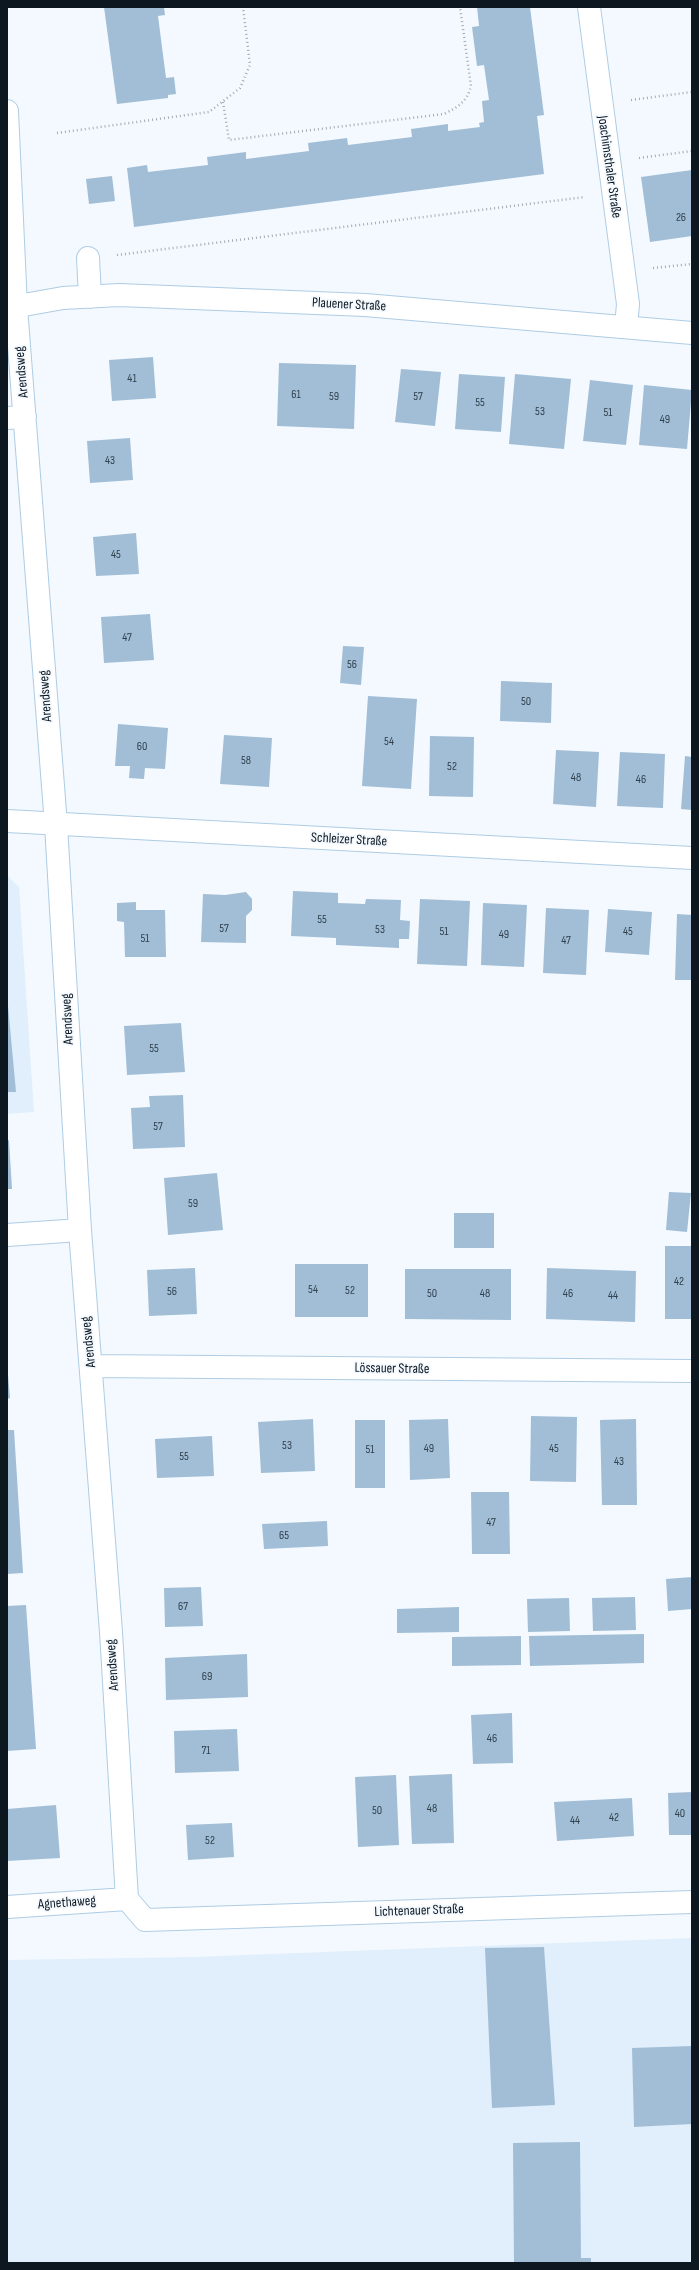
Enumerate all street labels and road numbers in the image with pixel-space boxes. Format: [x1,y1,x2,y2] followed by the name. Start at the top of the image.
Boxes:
[593,115,625,219] street label: Joachimsthaler Straße
[312,295,386,315] street label: Plauener Straße
[11,346,33,398] street label: Arendsweg
[36,670,56,722] street label: Arendsweg
[311,830,387,850] street label: Schleizer Straße
[58,993,78,1045] street label: Arendsweg
[78,1315,100,1369] street label: Arendsweg
[354,1360,430,1378] street label: Lössauer Straße
[103,1639,123,1691] street label: Arendsweg
[38,1893,96,1913] street label: Agnethaweg
[374,1901,464,1921] street label: Lichtenauer Straße

